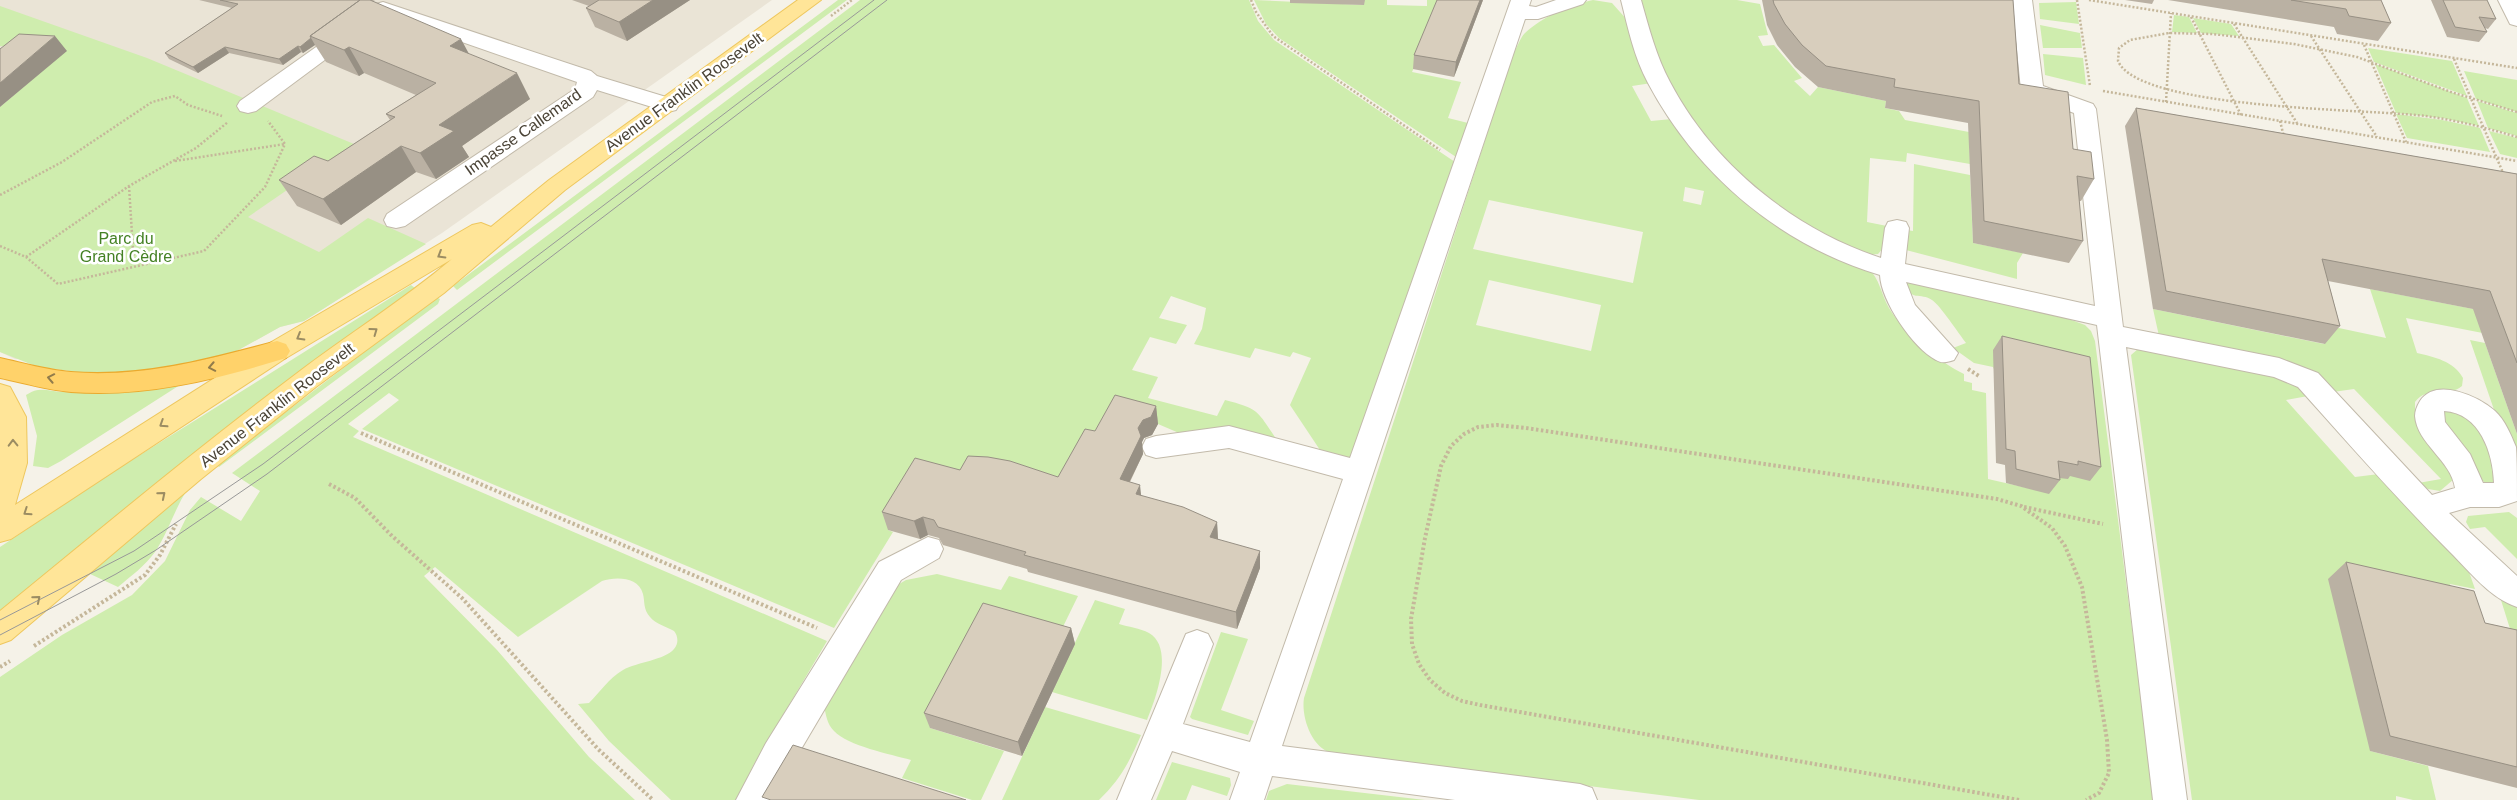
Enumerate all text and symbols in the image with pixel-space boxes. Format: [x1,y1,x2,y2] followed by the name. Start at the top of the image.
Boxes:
[602,29,767,155] street label: Avenue Franklin Roosevelt
[462,86,584,178] street label: Impasse Callemard
[80,230,172,265] park label: Parc du Grand Cèdre
[437,249,446,258] one-way arrow
[368,328,377,337] one-way arrow
[297,331,306,341] one-way arrow
[197,339,358,470] street label: Avenue Franklin Roosevelt
[208,361,217,372] one-way arrow
[47,374,56,384] one-way arrow
[159,418,169,427] one-way arrow
[8,439,18,446] one-way arrow
[156,492,165,501] one-way arrow
[23,506,32,515] one-way arrow
[32,596,41,605] one-way arrow

